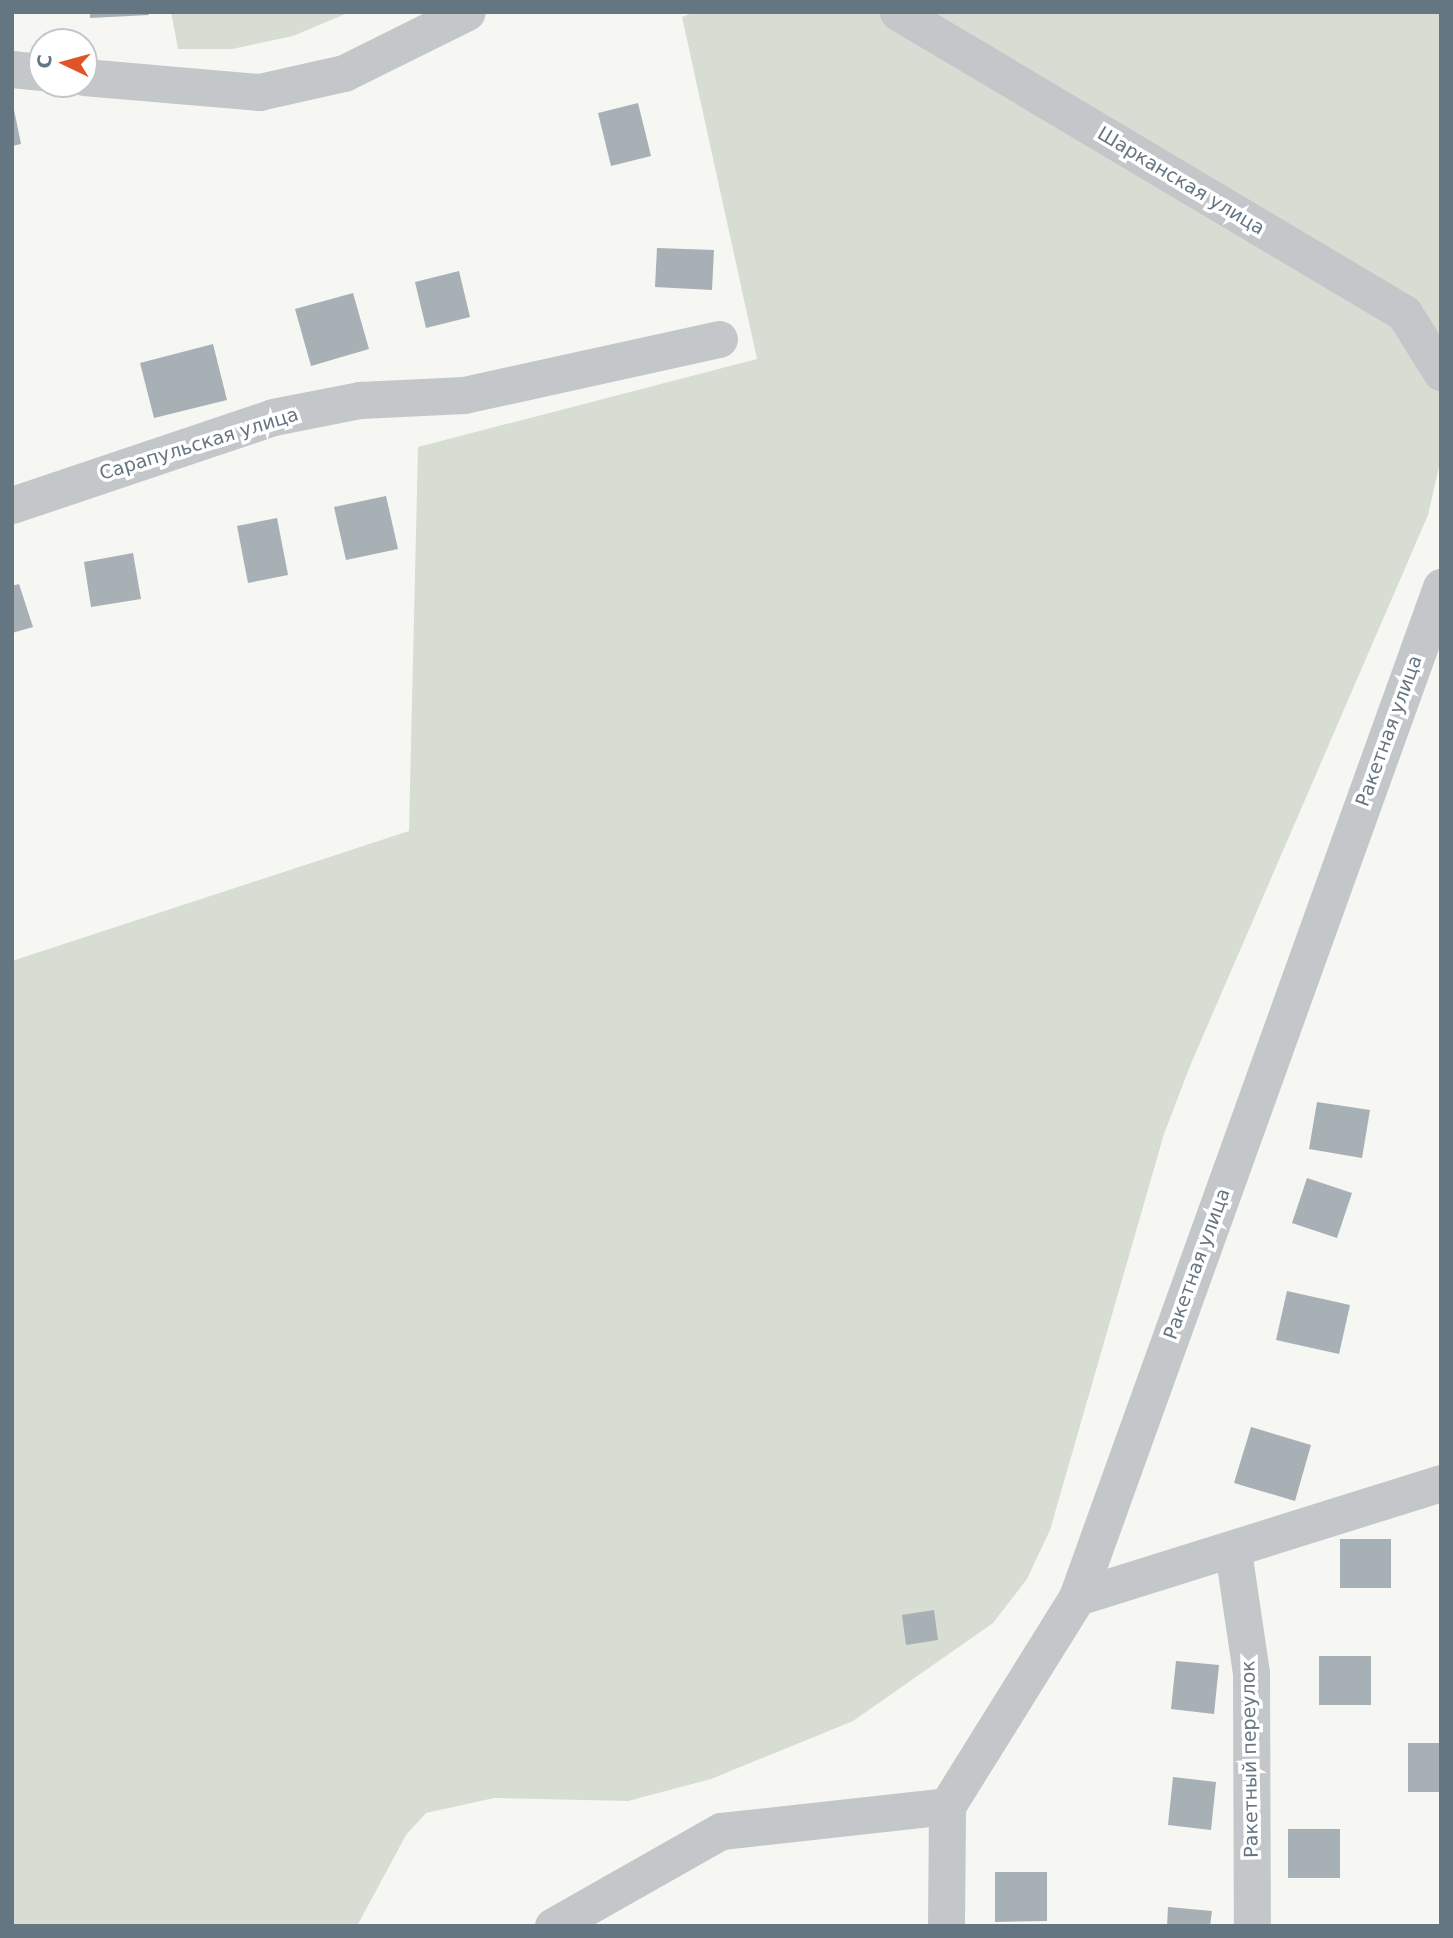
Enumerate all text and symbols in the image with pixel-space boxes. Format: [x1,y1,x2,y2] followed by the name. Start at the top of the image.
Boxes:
[28,28,98,98] north arrow
[33,53,56,69] text: С
[1093,122,1269,240] street label: Шарканская улица
[97,403,301,485] street label: Сарапульская улица
[1351,652,1427,810] street label: Ракетная улица
[1159,1185,1235,1343] street label: Ракетная улица
[1237,1660,1263,1858] street label: Ракетный переулок

